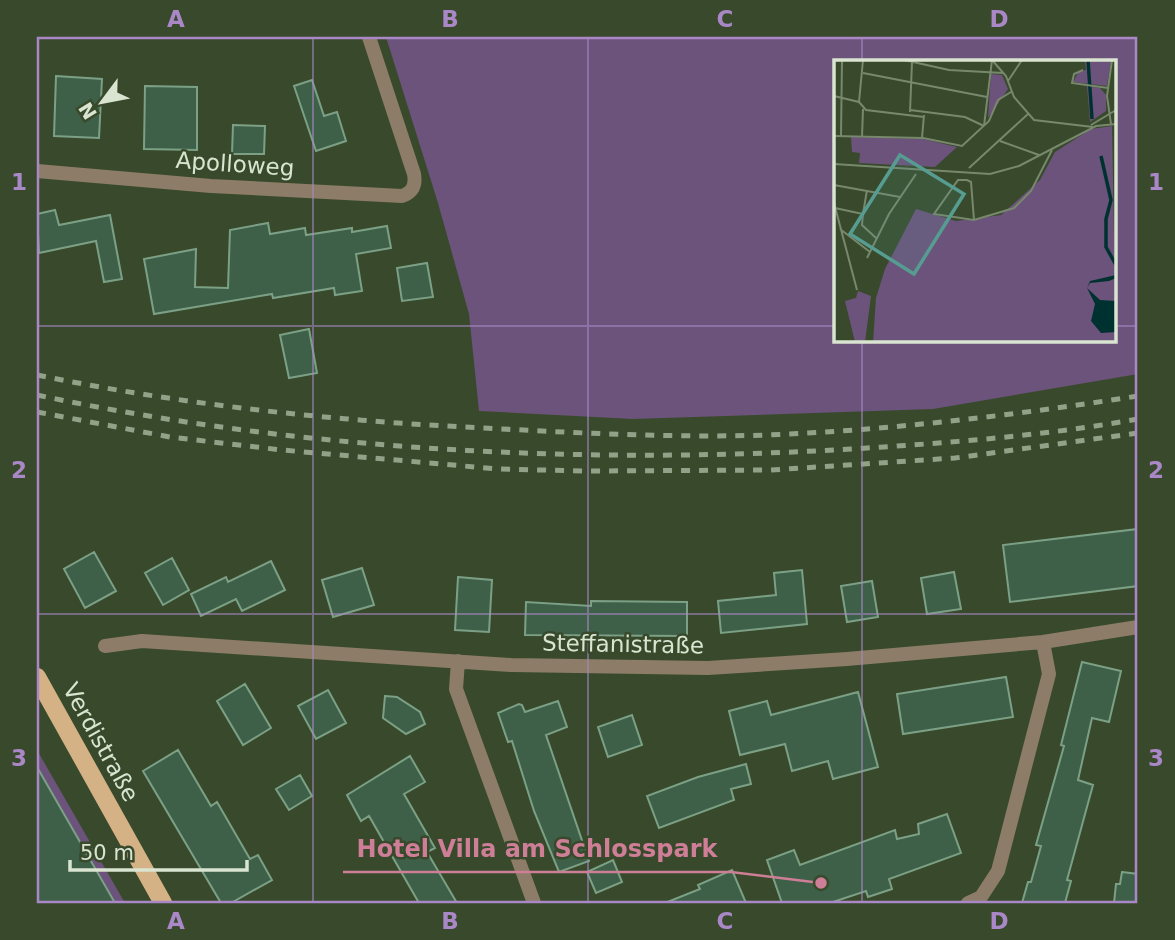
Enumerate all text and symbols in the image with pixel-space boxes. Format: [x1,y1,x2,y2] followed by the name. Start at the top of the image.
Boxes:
[167,6,185,32] text: A
[441,6,459,32] text: B
[717,6,733,32] text: C
[989,6,1009,32] text: D
[834,60,1116,341] inset map
[66,66,136,136] north arrow
[74,98,101,124] text: N
[175,147,295,181] street label: Apolloweg
[11,169,27,195] text: 1
[1148,169,1164,195] text: 1
[11,457,27,483] text: 2
[1148,457,1164,483] text: 2
[542,630,704,658] street label: Steffanistraße
[58,678,144,806] street label: Verdistraße
[11,745,27,771] text: 3
[1148,745,1164,771] text: 3
[343,827,731,872] callout: Hotel Villa am Schlosspark
[70,828,247,872] scale bar
[357,835,718,863] text: Hotel Villa am Schlosspark
[80,841,134,865] text: 50 m
[167,908,185,934] text: A
[441,908,459,934] text: B
[717,908,733,934] text: C
[989,908,1009,934] text: D

